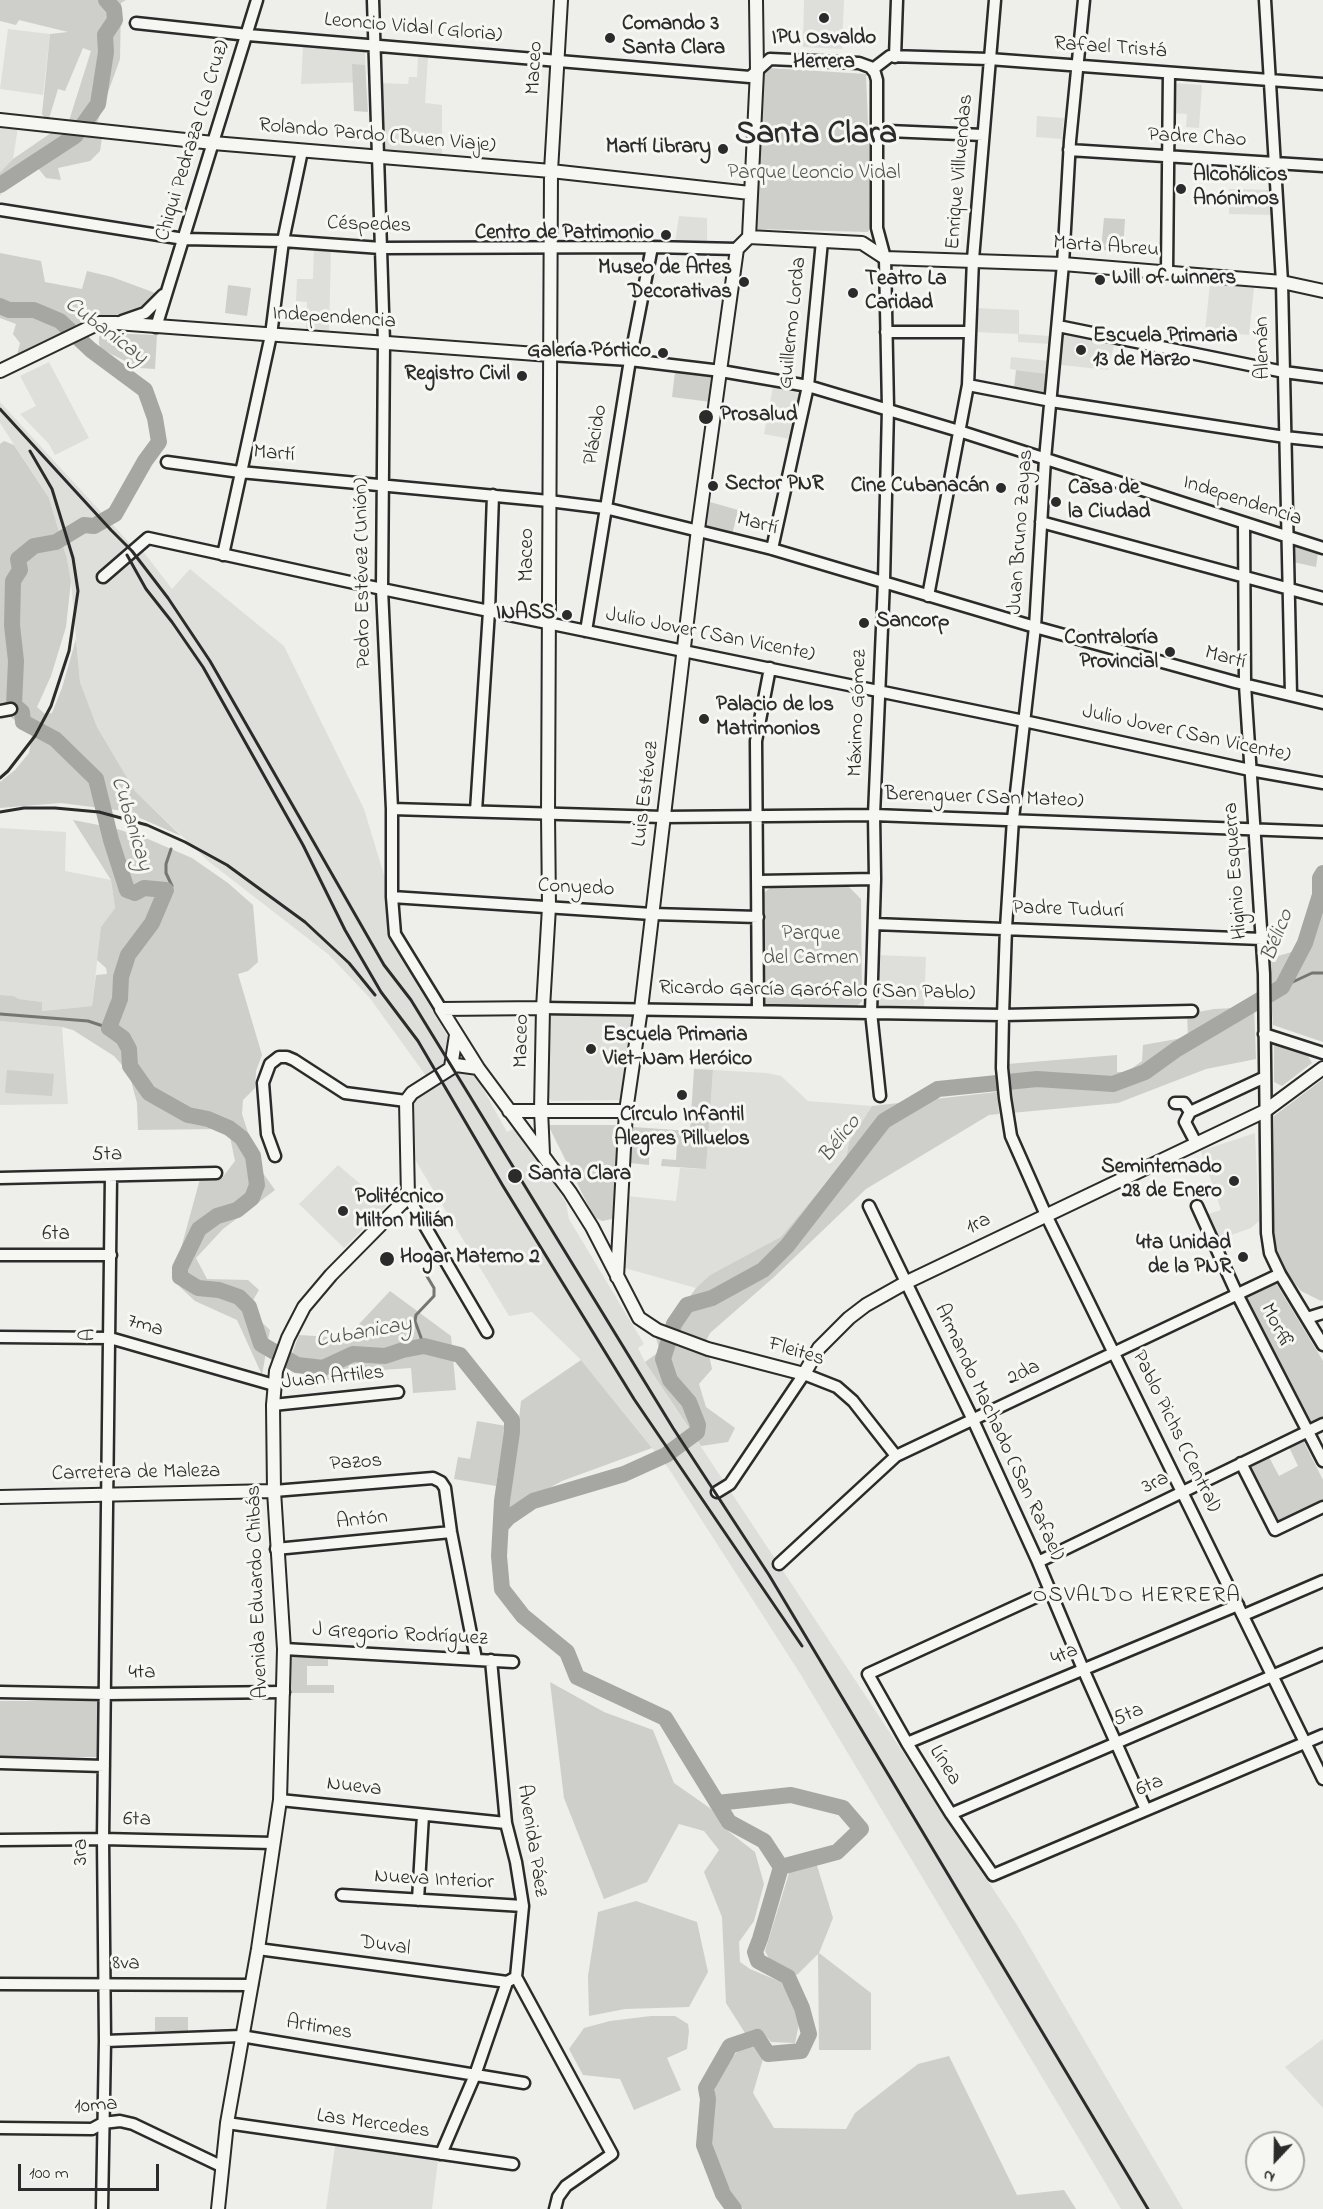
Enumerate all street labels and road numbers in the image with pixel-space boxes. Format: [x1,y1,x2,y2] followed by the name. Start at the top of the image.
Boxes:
[323,9,503,49] street label: Leoncio Vidal (Gloria)
[1053,32,1167,66] street label: Rafael Tristá
[151,38,237,244] street label: Chiqui Pedraza (La Cruz)
[522,41,550,95] street label: Maceo
[942,93,980,251] street label: Enrique Villuendas
[258,114,496,160] street label: Rolando Pardo (Buen Viaje)
[1147,124,1247,154] street label: Padre Chao
[326,212,412,240] street label: Céspedes
[1052,232,1160,264] street label: Marta Abreu
[775,256,813,390] street label: Guillermo Lorda
[271,302,397,336] street label: Independencia
[1251,316,1277,380] street label: Alemán
[579,403,615,467] street label: Plácido
[252,441,296,469] street label: Martí
[1004,449,1040,615] street label: Juan Bruno Zayas
[1179,471,1305,533] street label: Independencia
[350,478,378,668] street label: Pedro Estévez (Unión)
[734,507,780,543] street label: Martí
[516,528,542,582] street label: Maceo
[603,603,817,669] street label: Julio Jover (San Vicente)
[1202,641,1248,677] street label: Martí
[844,649,874,777] street label: Máximo Gómez
[1079,701,1293,769] street label: Julio Jover (San Vicente)
[628,740,666,848] street label: Luis Estévez
[884,783,1084,815] street label: Berenguer (San Mateo)
[1220,802,1254,940] street label: Higinio Esquerra
[537,874,615,904] street label: Conyedo
[1012,896,1124,926] street label: Padre Tudurí
[659,977,975,1007] street label: Ricardo García Garófalo (San Pablo)
[510,1014,536,1068] street label: Maceo
[92,1143,122,1169] street label: 5ta
[962,1208,996,1242] street label: 1ra
[42,1223,70,1249] street label: 6ta
[1253,1300,1297,1352] street label: Morffi
[927,1301,1069,1565] street label: Armando Machado (San Rafael)
[124,1310,166,1344] street label: 7ma
[77,1328,103,1342] street label: A
[765,1333,827,1373] street label: Fleites
[1125,1347,1225,1517] street label: Pablo Pichs (Central)
[1003,1355,1045,1393] street label: 2da
[280,1361,386,1397] street label: Juan Artiles
[329,1450,383,1478] street label: Pazos
[52,1460,220,1488] street label: Carretera de Maleza
[1139,1467,1173,1501] street label: 3ra
[243,1485,275,1699] street label: Avenida Eduardo Chibás
[335,1506,389,1536] street label: Antón
[312,1619,488,1653] street label: J Gregorio Rodríguez
[1048,1639,1082,1673] street label: 4ta
[128,1661,156,1687] street label: 4ta
[1110,1698,1148,1734] street label: 5ta
[922,1741,966,1791] street label: Línea
[1132,1770,1168,1804] street label: 6ta
[325,1773,383,1803] street label: Nueva
[510,1783,552,1899] street label: Avenida Páez
[123,1808,151,1834] street label: 6ta
[70,1839,96,1865] street label: 3ra
[374,1865,494,1897] street label: Nueva Interior
[358,1931,412,1963] street label: Duval
[112,1952,140,1978] street label: 8va
[284,2011,354,2047] street label: Artimes
[73,2093,119,2121] street label: 10ma
[315,2105,431,2145] street label: Las Mercedes

